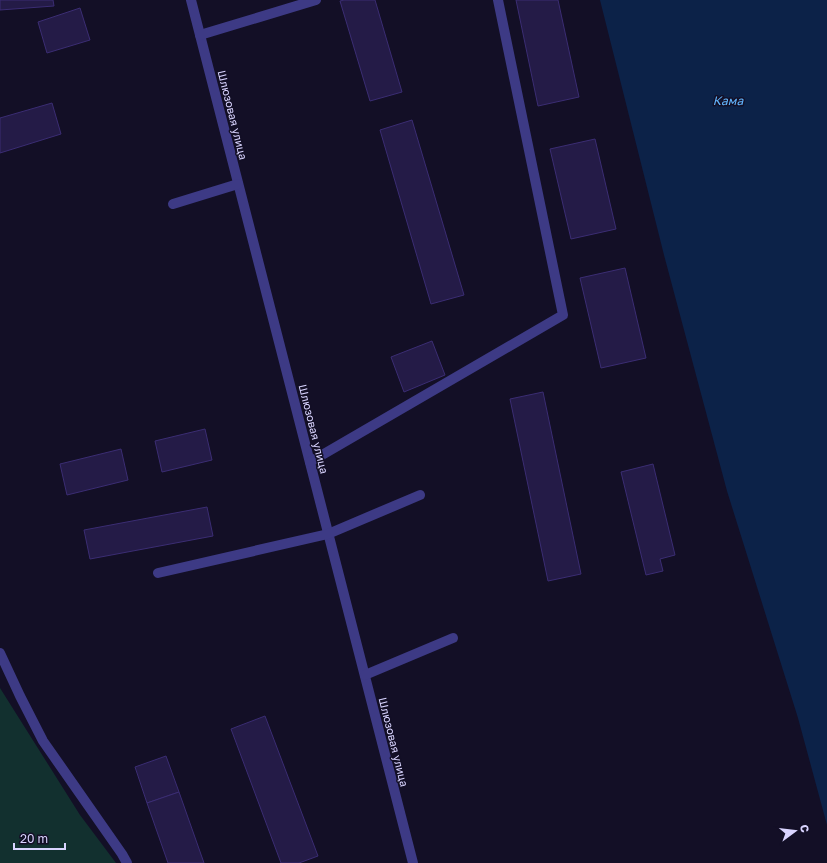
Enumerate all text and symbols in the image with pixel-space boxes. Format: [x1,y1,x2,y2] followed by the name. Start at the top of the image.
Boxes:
[216,69,250,161] street label: Шлюзовая улица
[713,93,744,108] water label: Кама
[297,383,331,475] street label: Шлюзовая улица
[377,696,411,788] street label: Шлюзовая улица
[775,811,815,851] north arrow
[798,823,812,834] text: С
[14,825,65,851] scale bar
[20,831,48,846] text: 20 m

